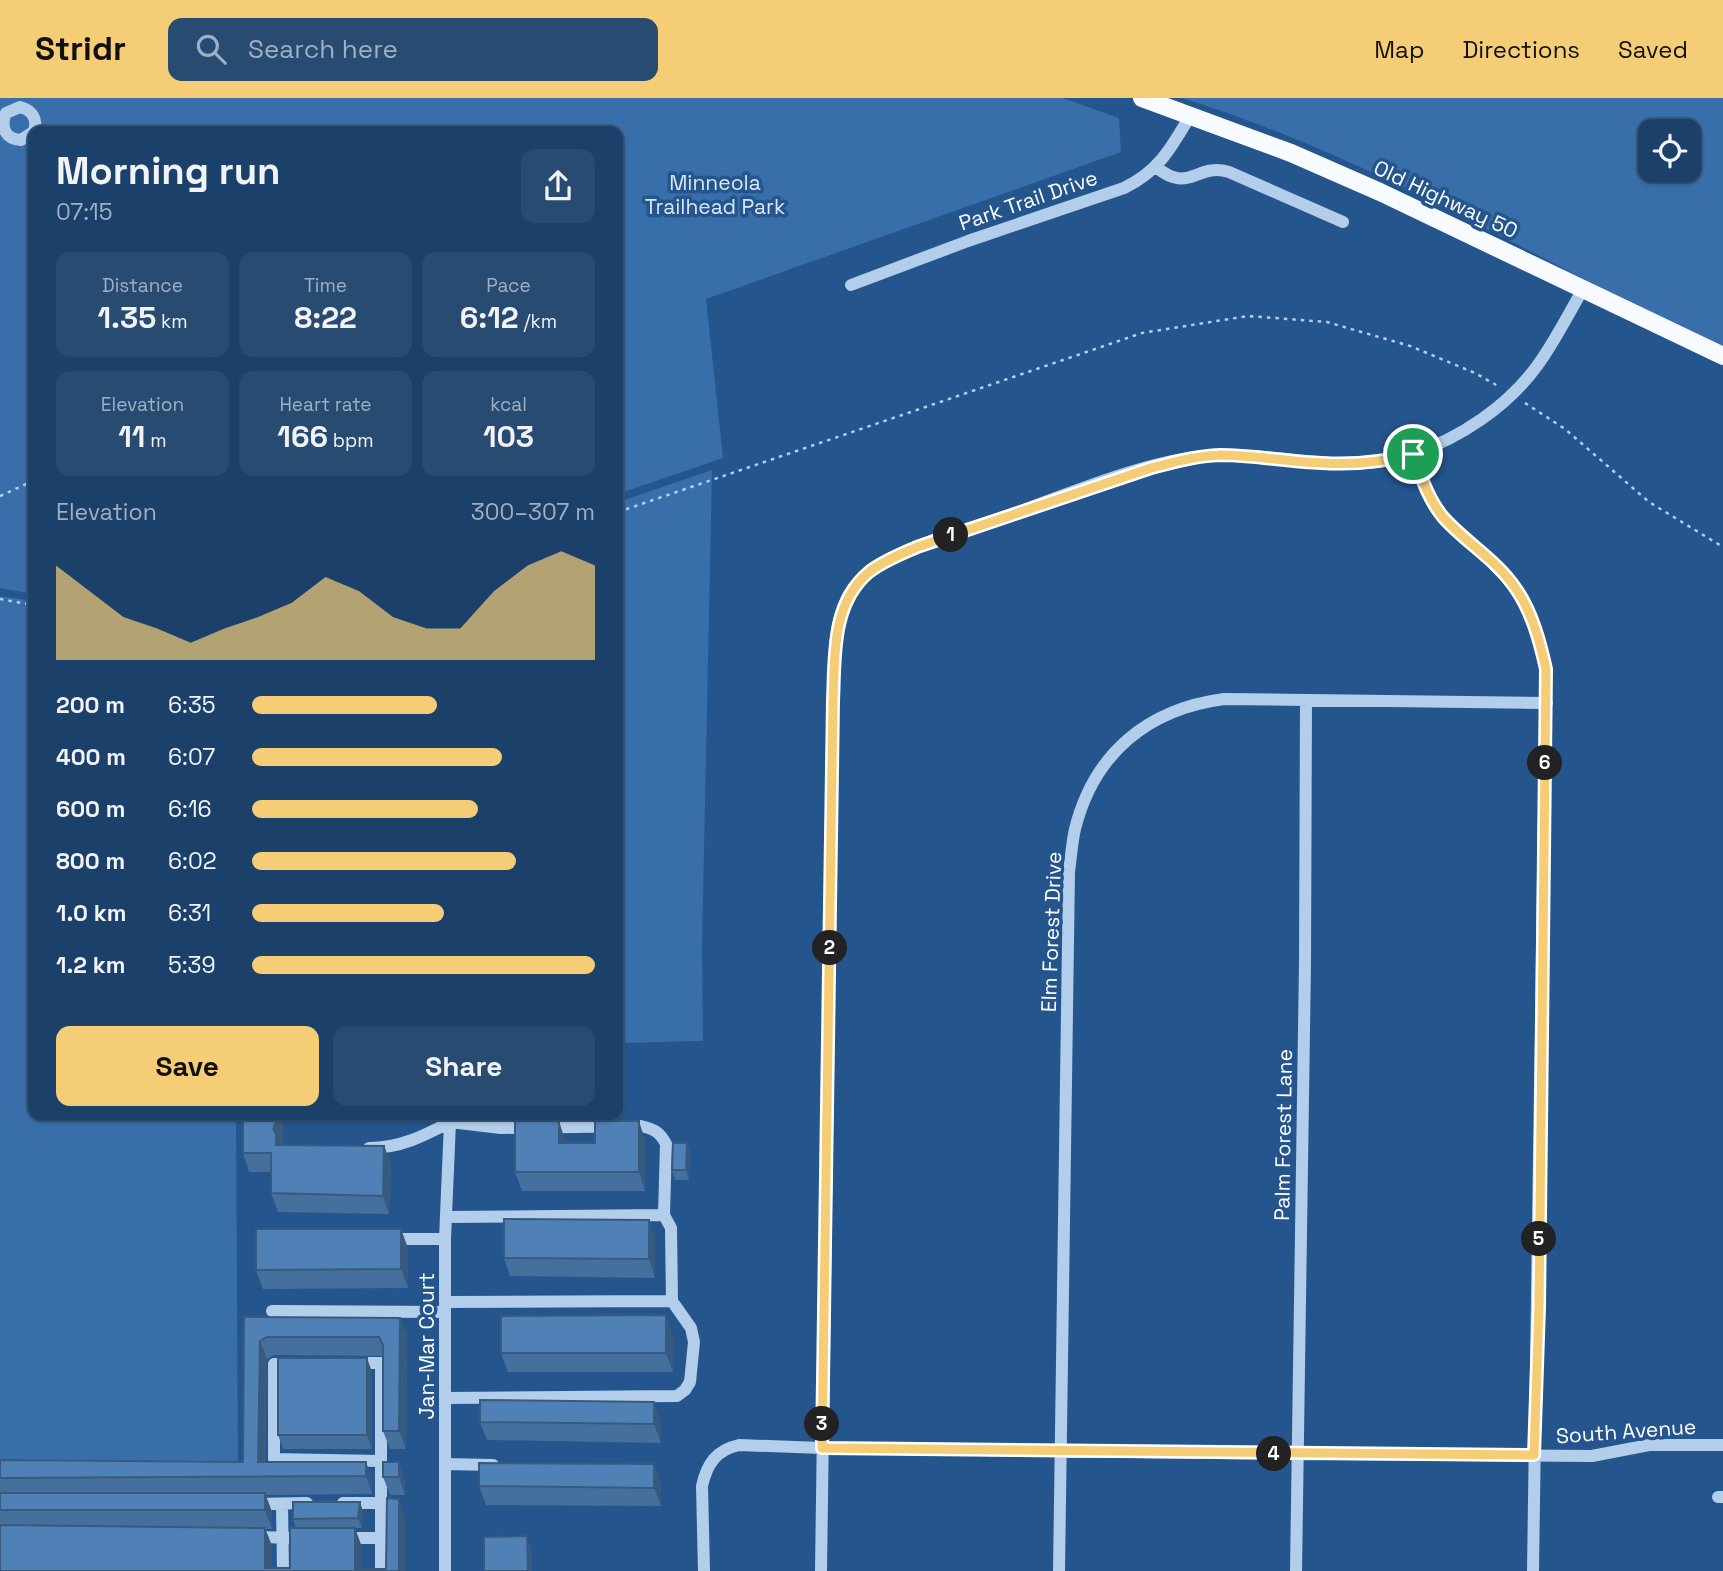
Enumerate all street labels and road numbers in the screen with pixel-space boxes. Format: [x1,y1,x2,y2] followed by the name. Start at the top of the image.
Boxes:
[1370,154,1522,244] street label: Old Highway 50
[955,164,1101,236] street label: Park Trail Drive
[1035,851,1067,1013] street label: Elm Forest Drive
[1268,1049,1298,1221] street label: Palm Forest Lane
[413,1273,440,1419] street label: Jan-Mar Court
[1555,1413,1697,1449] street label: South Avenue

